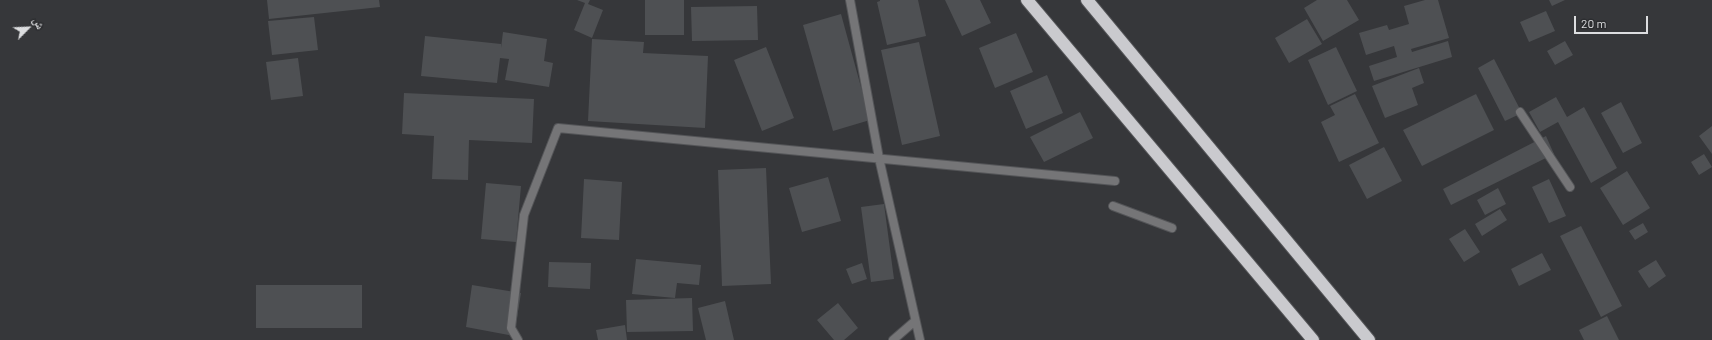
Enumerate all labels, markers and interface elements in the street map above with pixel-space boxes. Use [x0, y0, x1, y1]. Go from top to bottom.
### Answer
north arrow [8, 8, 48, 48]
scale bar [1576, 8, 1650, 34]
text: ش [31, 15, 48, 31]
text: 20 m [1581, 16, 1607, 30]

